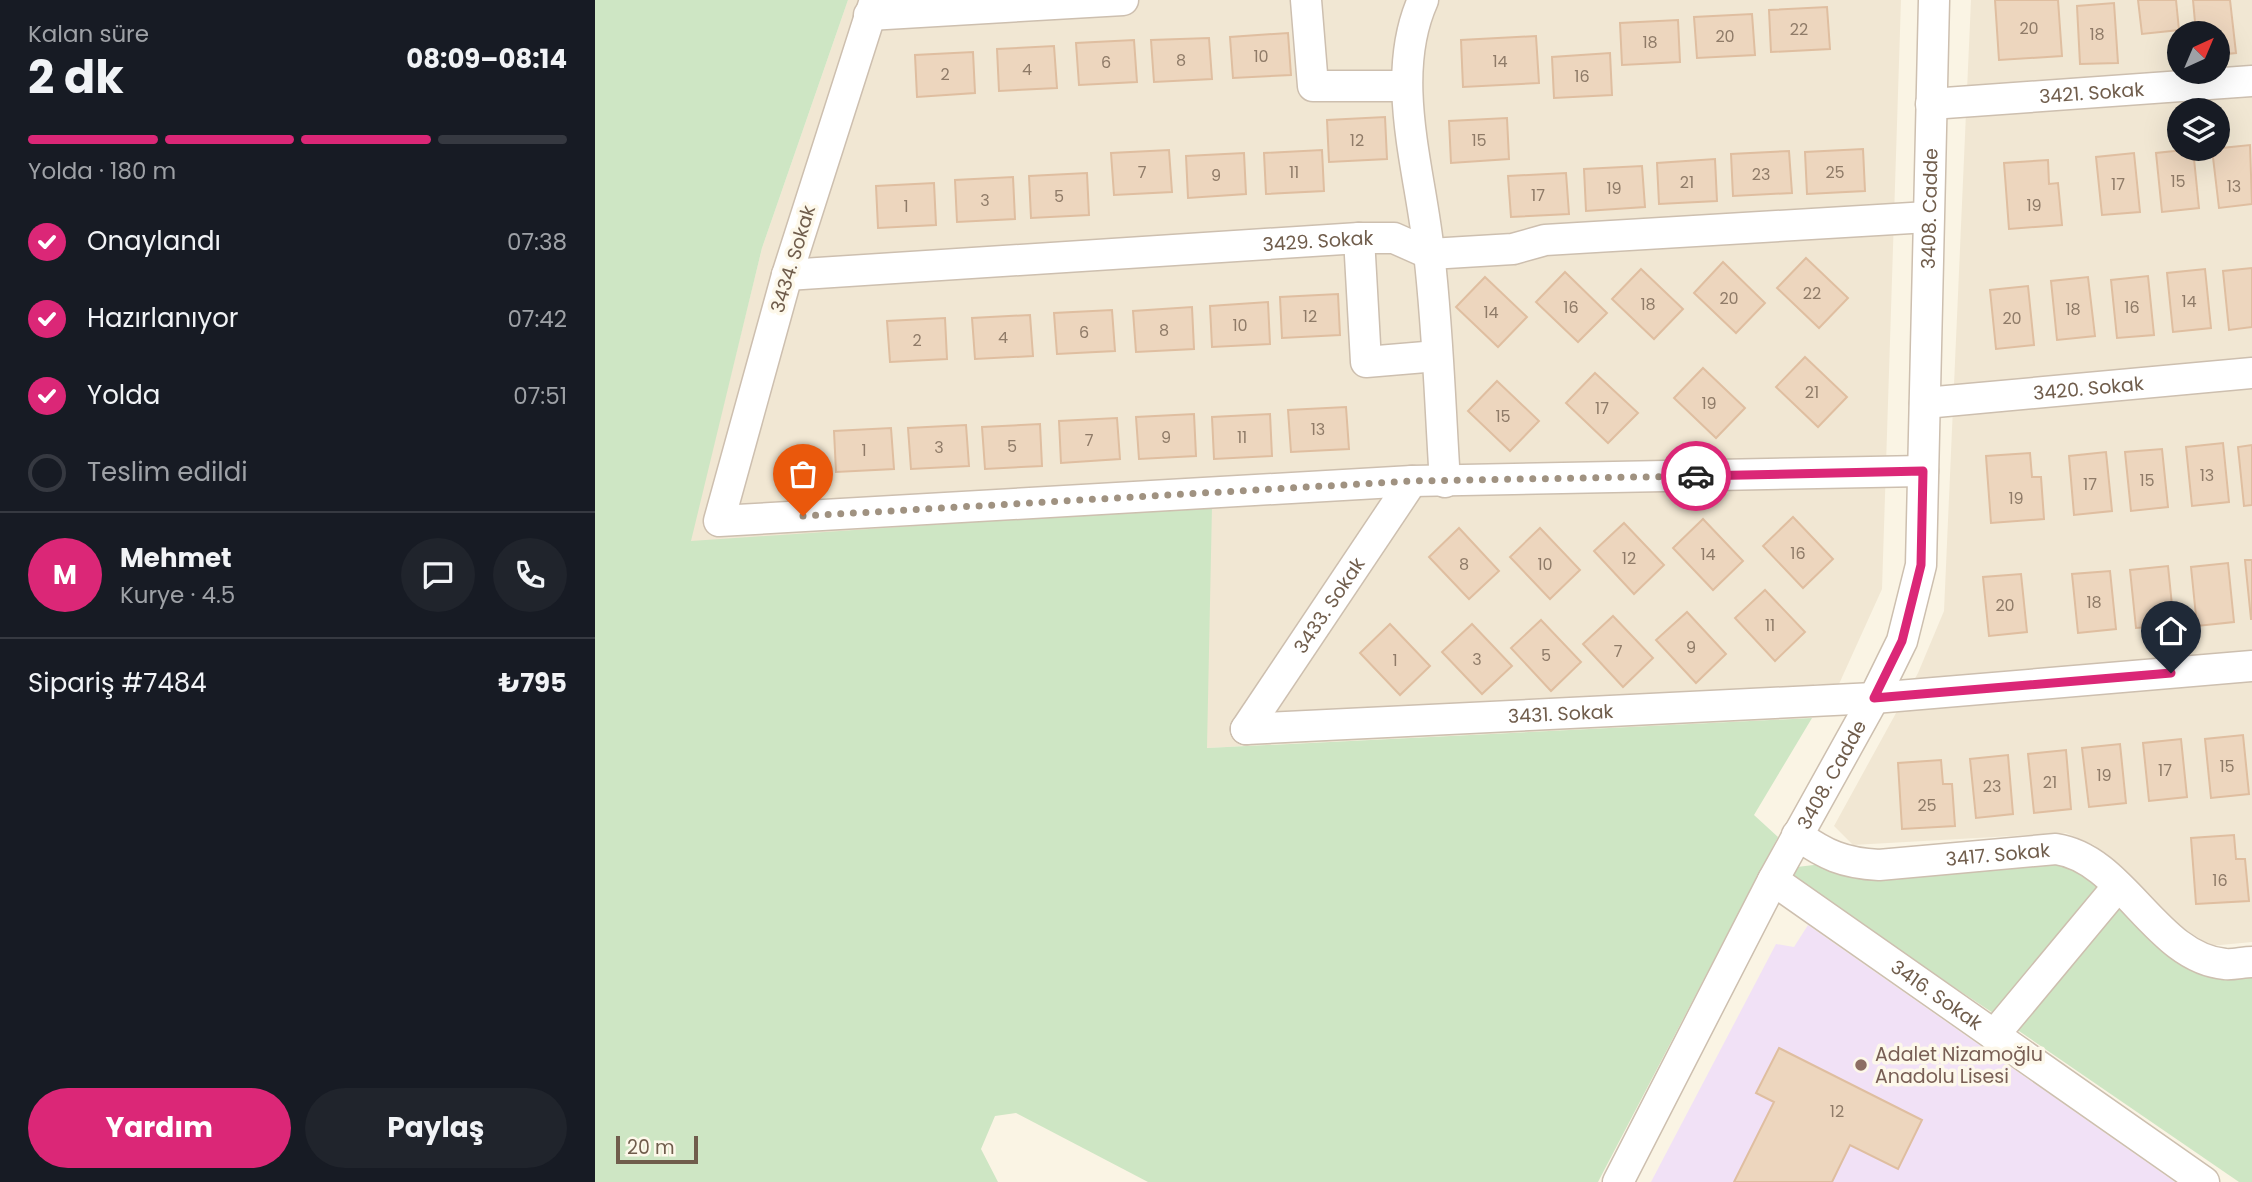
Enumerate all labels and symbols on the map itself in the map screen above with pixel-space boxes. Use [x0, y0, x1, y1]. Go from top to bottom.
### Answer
house number: 20 [2019, 17, 2039, 40]
house number: 22 [1790, 18, 1808, 41]
north arrow [2167, 21, 2229, 84]
house number: 18 [2089, 23, 2105, 46]
house number: 20 [1715, 25, 1735, 48]
house number: 18 [1642, 31, 1658, 54]
house number: 10 [1253, 45, 1269, 68]
house number: 8 [1176, 49, 1186, 72]
house number: 14 [1492, 50, 1508, 73]
house number: 6 [1101, 51, 1111, 74]
house number: 4 [1022, 58, 1032, 81]
house number: 2 [940, 63, 950, 86]
house number: 16 [1574, 65, 1590, 88]
street label: 3421. Sokak [2038, 75, 2145, 110]
house number: 12 [1350, 129, 1364, 152]
house number: 15 [1471, 129, 1487, 152]
street label: 3408. Cadde [1914, 148, 1944, 269]
house number: 7 [1138, 161, 1147, 184]
house number: 11 [1289, 161, 1299, 184]
house number: 25 [1825, 161, 1845, 184]
house number: 23 [1752, 163, 1770, 186]
house number: 9 [1211, 164, 1221, 187]
house number: 15 [2170, 170, 2186, 193]
house number: 21 [1680, 171, 1694, 194]
house number: 17 [2111, 173, 2125, 196]
house number: 13 [2227, 175, 2241, 198]
house number: 19 [1606, 177, 1622, 200]
house number: 17 [1531, 184, 1545, 207]
house number: 5 [1054, 185, 1064, 208]
house number: 3 [980, 189, 990, 212]
house number: 19 [2026, 194, 2042, 217]
house number: 1 [903, 195, 909, 218]
street label: 3434. Sokak [764, 202, 822, 316]
street label: 3429. Sokak [1262, 224, 1373, 258]
house number: 22 [1803, 282, 1821, 305]
house number: 20 [1719, 287, 1739, 310]
house number: 14 [2181, 290, 2197, 313]
house number: 18 [1640, 293, 1656, 316]
house number: 16 [1563, 296, 1579, 319]
house number: 16 [2124, 296, 2140, 319]
house number: 18 [2065, 298, 2081, 321]
house number: 14 [1483, 301, 1499, 324]
house number: 12 [1303, 305, 1317, 328]
house number: 20 [2002, 307, 2022, 330]
house number: 10 [1232, 314, 1248, 337]
house number: 8 [1159, 319, 1169, 342]
house number: 6 [1079, 321, 1089, 344]
house number: 4 [998, 326, 1008, 349]
house number: 2 [912, 329, 922, 352]
street label: 3420. Sokak [2032, 369, 2145, 407]
house number: 21 [1805, 381, 1819, 404]
house number: 19 [1701, 392, 1717, 415]
house number: 17 [1595, 397, 1609, 420]
house number: 15 [1495, 405, 1511, 428]
house number: 13 [1311, 418, 1325, 441]
house number: 9 [1161, 426, 1171, 449]
house number: 11 [1237, 426, 1247, 449]
house number: 7 [1085, 429, 1094, 452]
house number: 5 [1007, 435, 1017, 458]
house number: 3 [934, 436, 944, 459]
house number: 1 [861, 439, 867, 462]
courier [1661, 441, 1731, 511]
pin [773, 444, 833, 516]
house number: 13 [2200, 464, 2214, 487]
house number: 15 [2139, 469, 2155, 492]
house number: 17 [2083, 473, 2097, 496]
house number: 19 [2008, 487, 2024, 510]
house number: 16 [1790, 542, 1806, 565]
house number: 14 [1700, 543, 1716, 566]
house number: 12 [1622, 547, 1636, 570]
street label: 3433. Sokak [1287, 552, 1371, 659]
house number: 8 [1459, 553, 1469, 576]
house number: 10 [1537, 553, 1553, 576]
house number: 18 [2086, 591, 2102, 614]
house number: 20 [1995, 594, 2015, 617]
pin [2141, 601, 2201, 673]
house number: 11 [1765, 614, 1775, 637]
house number: 9 [1686, 636, 1696, 659]
house number: 7 [1614, 640, 1623, 663]
house number: 5 [1541, 644, 1551, 667]
house number: 3 [1472, 648, 1482, 671]
house number: 1 [1392, 649, 1398, 672]
street label: 3431. Sokak [1507, 697, 1614, 730]
street label: 3408. Cadde [1790, 715, 1873, 834]
house number: 15 [2219, 755, 2235, 778]
house number: 17 [2158, 759, 2172, 782]
house number: 19 [2096, 764, 2112, 787]
house number: 21 [2043, 771, 2057, 794]
house number: 23 [1983, 775, 2001, 798]
house number: 25 [1917, 794, 1937, 817]
street label: 3417. Sokak [1944, 836, 2051, 872]
house number: 16 [2212, 869, 2228, 892]
street label: 3416. Sokak [1886, 953, 1988, 1036]
place label: Adalet Nizamoğlu Anadolu Lisesi [1875, 1041, 2043, 1090]
marker: Adalet Nizamoğlu Anadolu Lisesi [1853, 1057, 1869, 1073]
house number: 12 [1830, 1100, 1844, 1123]
scale bar [616, 1133, 698, 1165]

